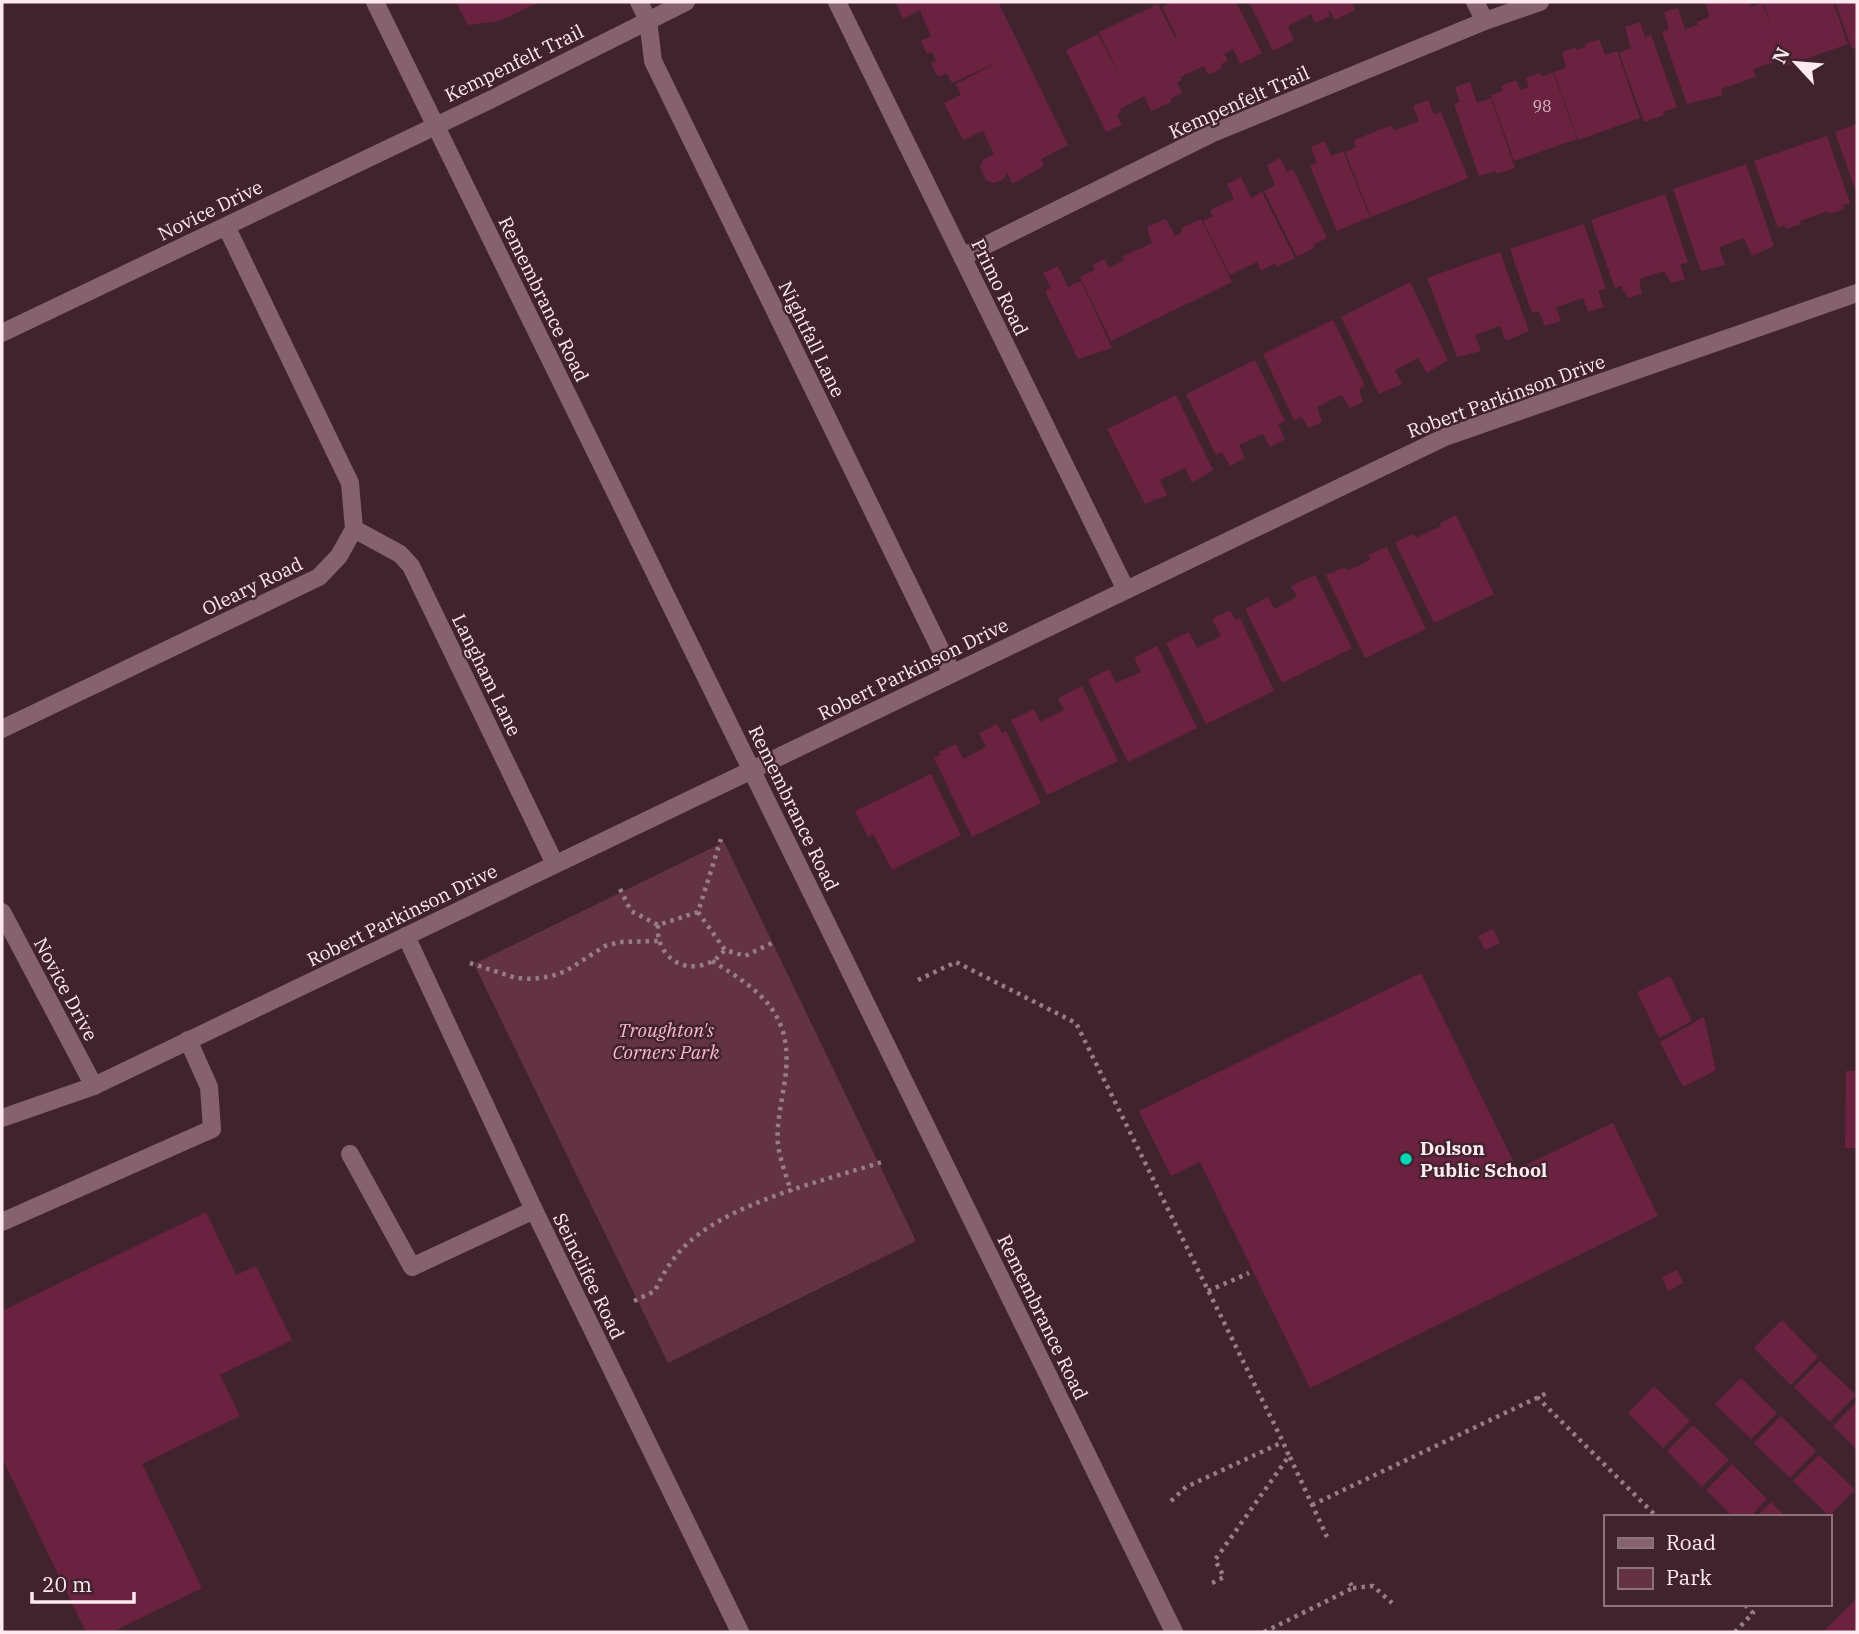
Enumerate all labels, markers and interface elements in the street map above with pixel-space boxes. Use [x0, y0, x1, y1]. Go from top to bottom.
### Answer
street label: Kempenfelt Trail [441, 19, 588, 107]
north arrow [1761, 28, 1831, 98]
text: N [1767, 44, 1795, 68]
street label: Kempenfelt Trail [1165, 60, 1313, 144]
house number: 98 [1532, 96, 1552, 116]
street label: Novice Drive [154, 174, 266, 246]
street label: Remembrance Road [494, 212, 594, 386]
street label: Primo Road [966, 235, 1034, 339]
street label: Nightfall Lane [774, 277, 850, 401]
street label: Robert Parkinson Drive [1404, 349, 1608, 443]
street label: Oleary Road [198, 551, 306, 621]
street label: Langham Lane [447, 610, 527, 740]
street label: Robert Parkinson Drive [814, 612, 1012, 726]
street label: Remembrance Road [744, 721, 844, 895]
street label: Robert Parkinson Drive [303, 858, 501, 972]
street label: Novice Drive [29, 933, 103, 1045]
park label: Troughton's Corners Park [613, 1018, 720, 1064]
place label: Dolson Public School [1420, 1136, 1547, 1182]
marker: Dolson Public School [1398, 1151, 1414, 1167]
street label: Seinclifee Road [548, 1209, 630, 1343]
street label: Remembrance Road [993, 1230, 1093, 1404]
legend [1604, 1515, 1831, 1606]
text: Road [1666, 1528, 1716, 1556]
scale bar [32, 1560, 133, 1604]
text: Park [1666, 1563, 1713, 1591]
text: 20 m [42, 1570, 92, 1598]

